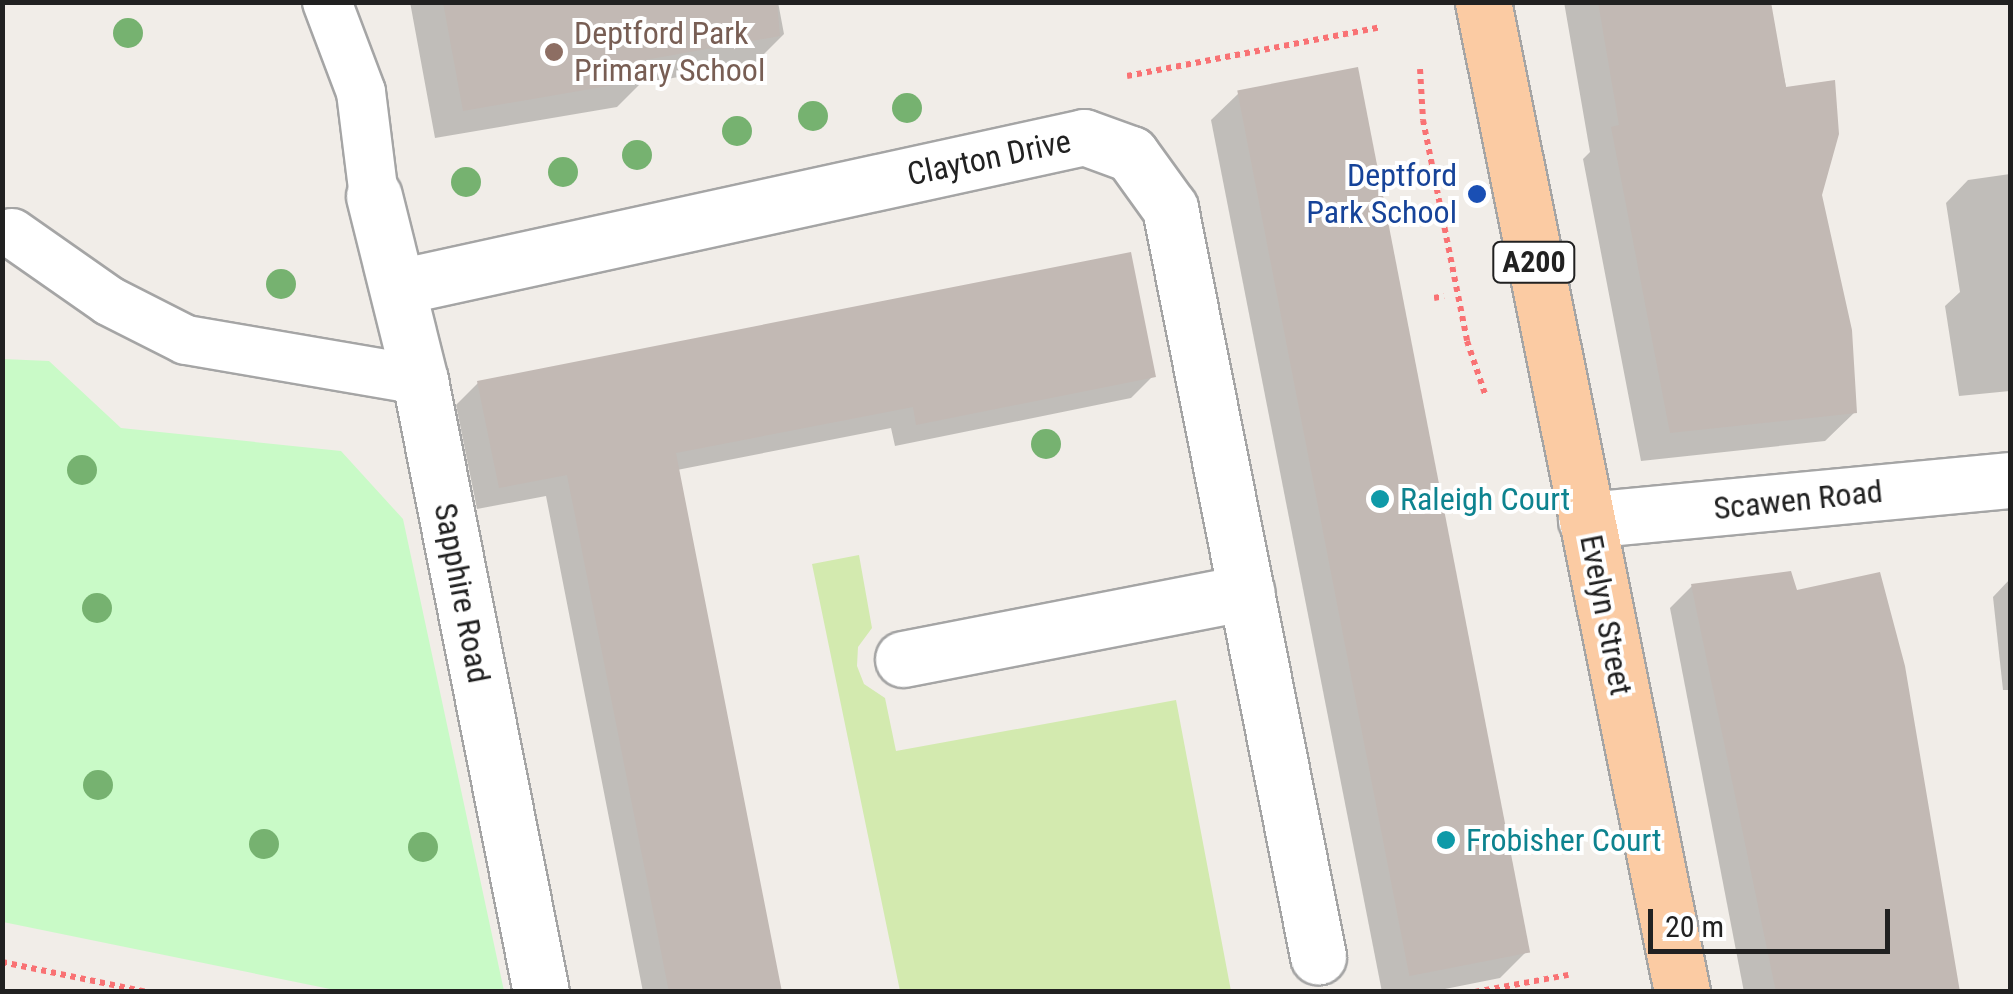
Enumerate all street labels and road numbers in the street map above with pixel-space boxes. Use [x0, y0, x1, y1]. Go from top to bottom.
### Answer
street label: Clayton Drive [904, 122, 1074, 194]
road number: A200 [1492, 237, 1576, 287]
street label: Scawen Road [1712, 472, 1884, 528]
street label: Sapphire Road [426, 500, 498, 686]
street label: Evelyn Street [1572, 532, 1640, 698]

